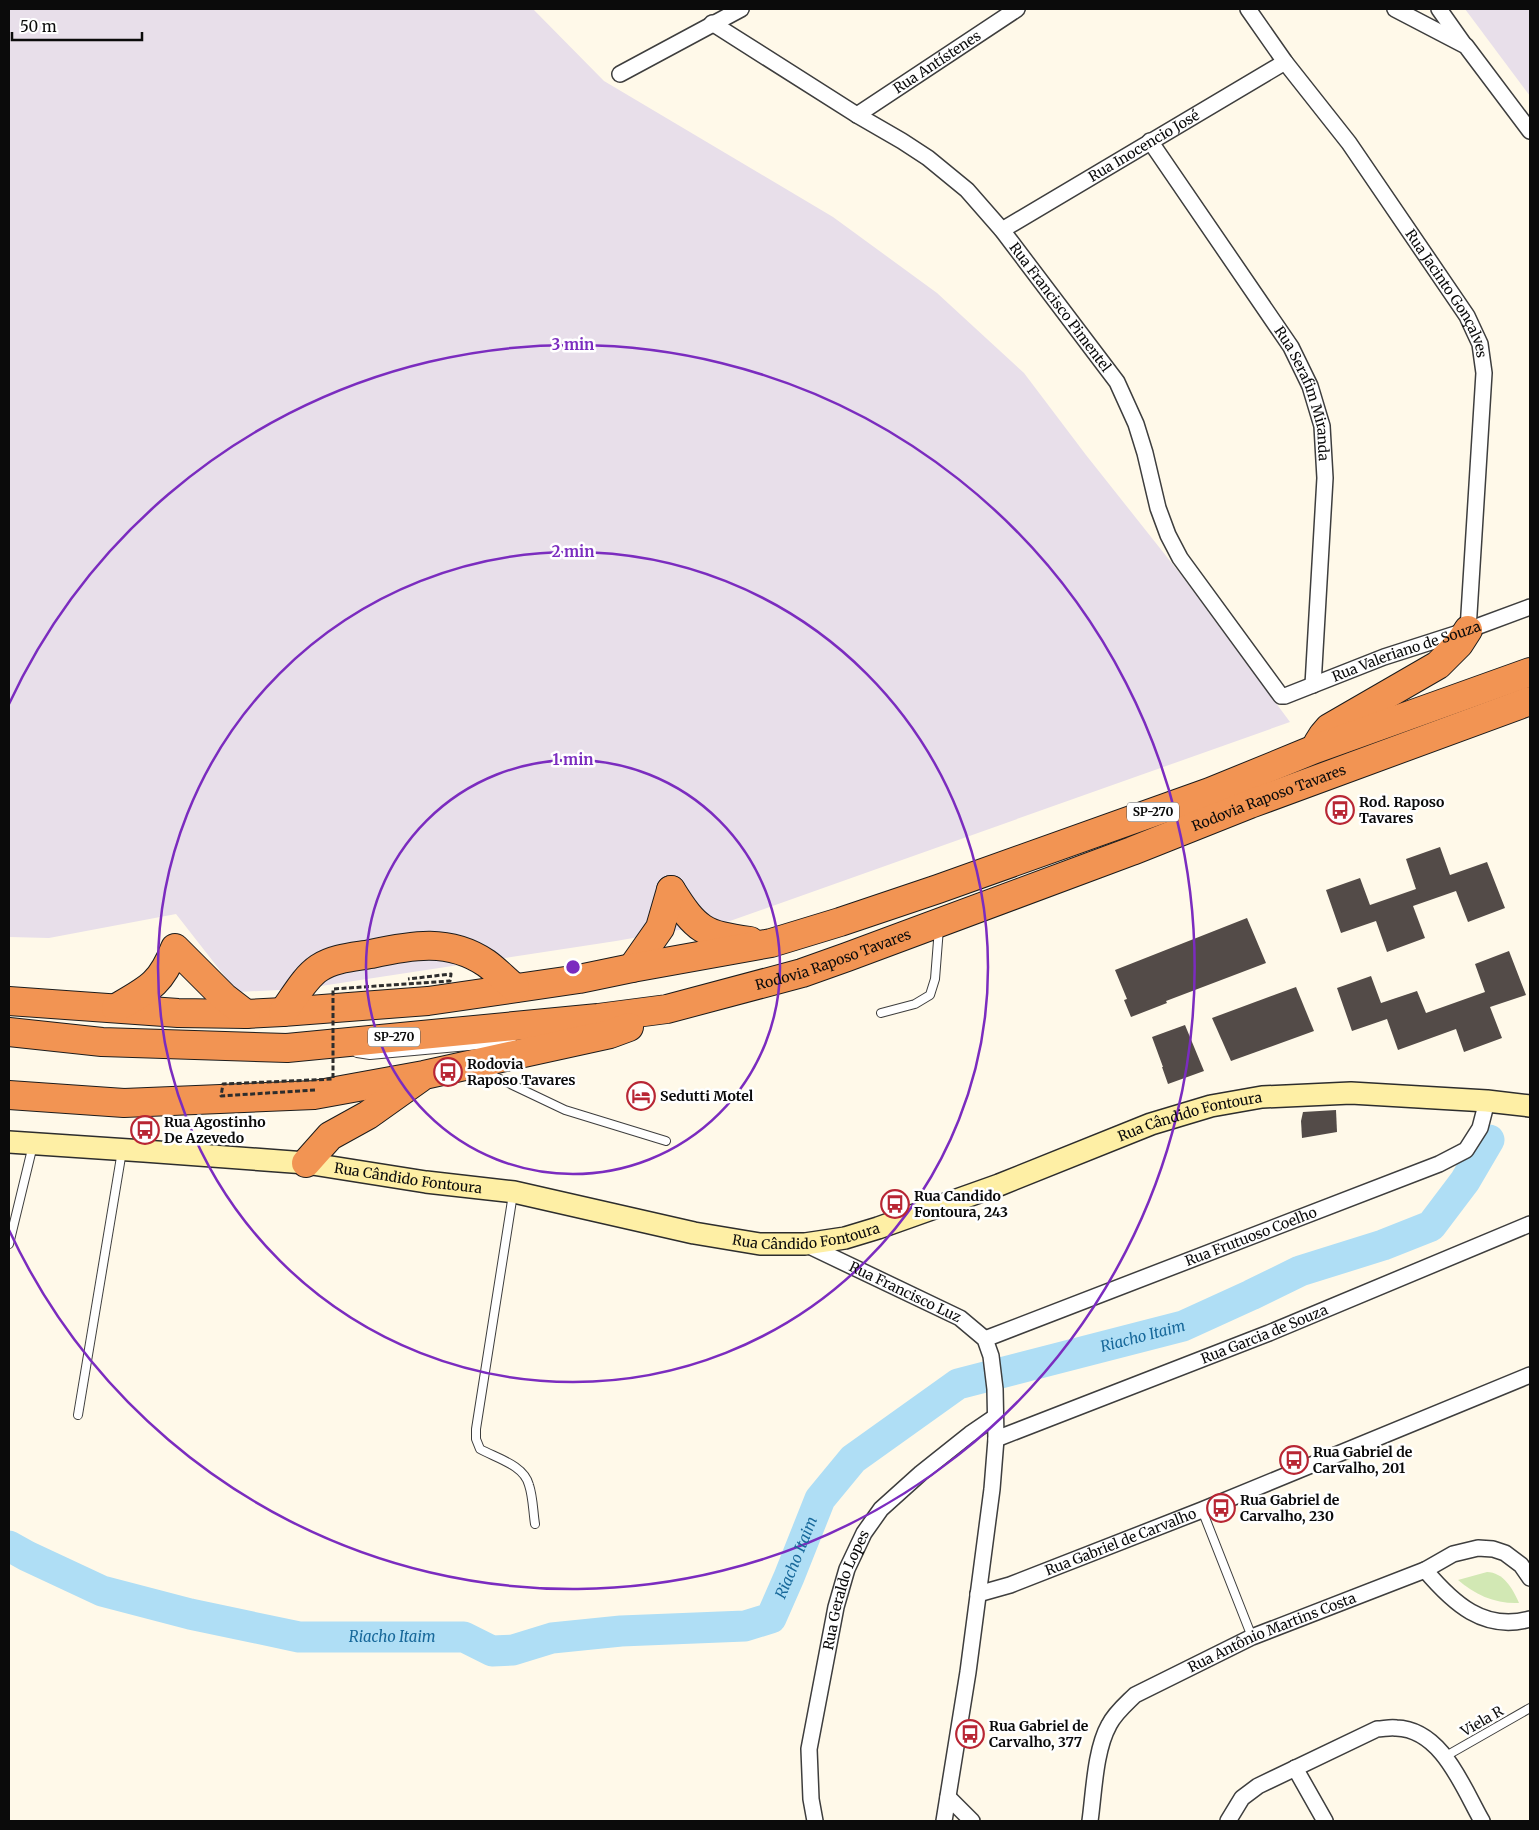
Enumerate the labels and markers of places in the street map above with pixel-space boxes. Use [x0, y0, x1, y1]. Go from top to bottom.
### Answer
place label: Rod. Raposo Tavares [1359, 793, 1444, 827]
bus stop icon: Rod. Raposo Tavares [1325, 795, 1355, 825]
centre of rings [564, 958, 582, 976]
place label: Rodovia Raposo Tavares [467, 1055, 576, 1089]
bus stop icon: Rodovia Raposo Tavares [433, 1057, 463, 1087]
hotel icon: Sedutti Motel [626, 1081, 656, 1111]
place label: Sedutti Motel [660, 1087, 754, 1105]
place label: Rua Agostinho De Azevedo [164, 1113, 266, 1147]
bus stop icon: Rua Agostinho De Azevedo [130, 1115, 160, 1145]
place label: Rua Candido Fontoura, 243 [914, 1187, 1008, 1221]
bus stop icon: Rua Candido Fontoura, 243 [880, 1189, 910, 1219]
place label: Rua Gabriel de Carvalho, 201 [1313, 1443, 1413, 1477]
bus stop icon: Rua Gabriel de Carvalho, 201 [1279, 1445, 1309, 1475]
place label: Rua Gabriel de Carvalho, 230 [1240, 1491, 1340, 1525]
bus stop icon: Rua Gabriel de Carvalho, 230 [1206, 1493, 1236, 1523]
place label: Rua Gabriel de Carvalho, 377 [989, 1717, 1089, 1751]
bus stop icon: Rua Gabriel de Carvalho, 377 [955, 1719, 985, 1749]

